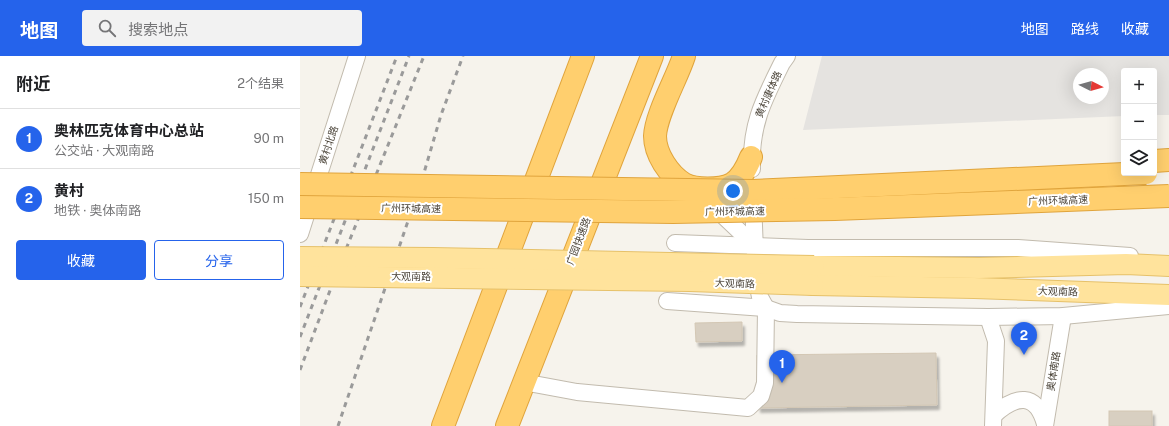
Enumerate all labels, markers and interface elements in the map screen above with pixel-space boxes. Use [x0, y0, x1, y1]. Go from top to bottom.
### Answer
search box [82, 10, 362, 46]
icon: search [96, 17, 118, 39]
text: 地图 [20, 19, 58, 41]
text: 搜索地点 [128, 21, 188, 38]
text: 地图 [1021, 21, 1049, 37]
text: 路线 [1071, 21, 1099, 37]
text: 收藏 [1121, 21, 1149, 37]
north arrow [1073, 68, 1109, 104]
map controls [1121, 68, 1157, 176]
button: + [1121, 68, 1157, 104]
street label: 黄村康体路 [752, 69, 784, 119]
text: 附近 [16, 74, 50, 94]
text: 2个结果 [237, 76, 284, 91]
button: − [1121, 104, 1157, 140]
text: 奥林匹克体育中心总站 [54, 122, 204, 139]
street label: 黄村北路 [316, 124, 340, 166]
text: 1 [26, 131, 32, 146]
text: 90 m [254, 131, 284, 146]
button: layers [1121, 140, 1157, 176]
text: 公交站 · 大观南路 [54, 143, 154, 158]
your location [723, 181, 743, 201]
text: 黄村 [54, 182, 84, 199]
text: 2 [25, 191, 33, 206]
text: 150 m [248, 191, 284, 206]
street label: 广州环城高速 [1028, 193, 1088, 207]
street label: 广州环城高速 [381, 201, 441, 215]
text: 地铁 · 奥体南路 [54, 203, 141, 218]
street label: 广州环城高速 [705, 204, 765, 218]
street label: 广园快速路 [563, 216, 593, 266]
button: 收藏 [16, 240, 146, 280]
button: 分享 [154, 240, 284, 280]
street label: 大观南路 [391, 270, 431, 282]
street label: 大观南路 [715, 276, 755, 290]
street label: 大观南路 [1038, 284, 1078, 298]
pin: 2 [1011, 322, 1037, 355]
pin: 1 [769, 350, 795, 383]
street label: 奥体南路 [1044, 350, 1062, 392]

